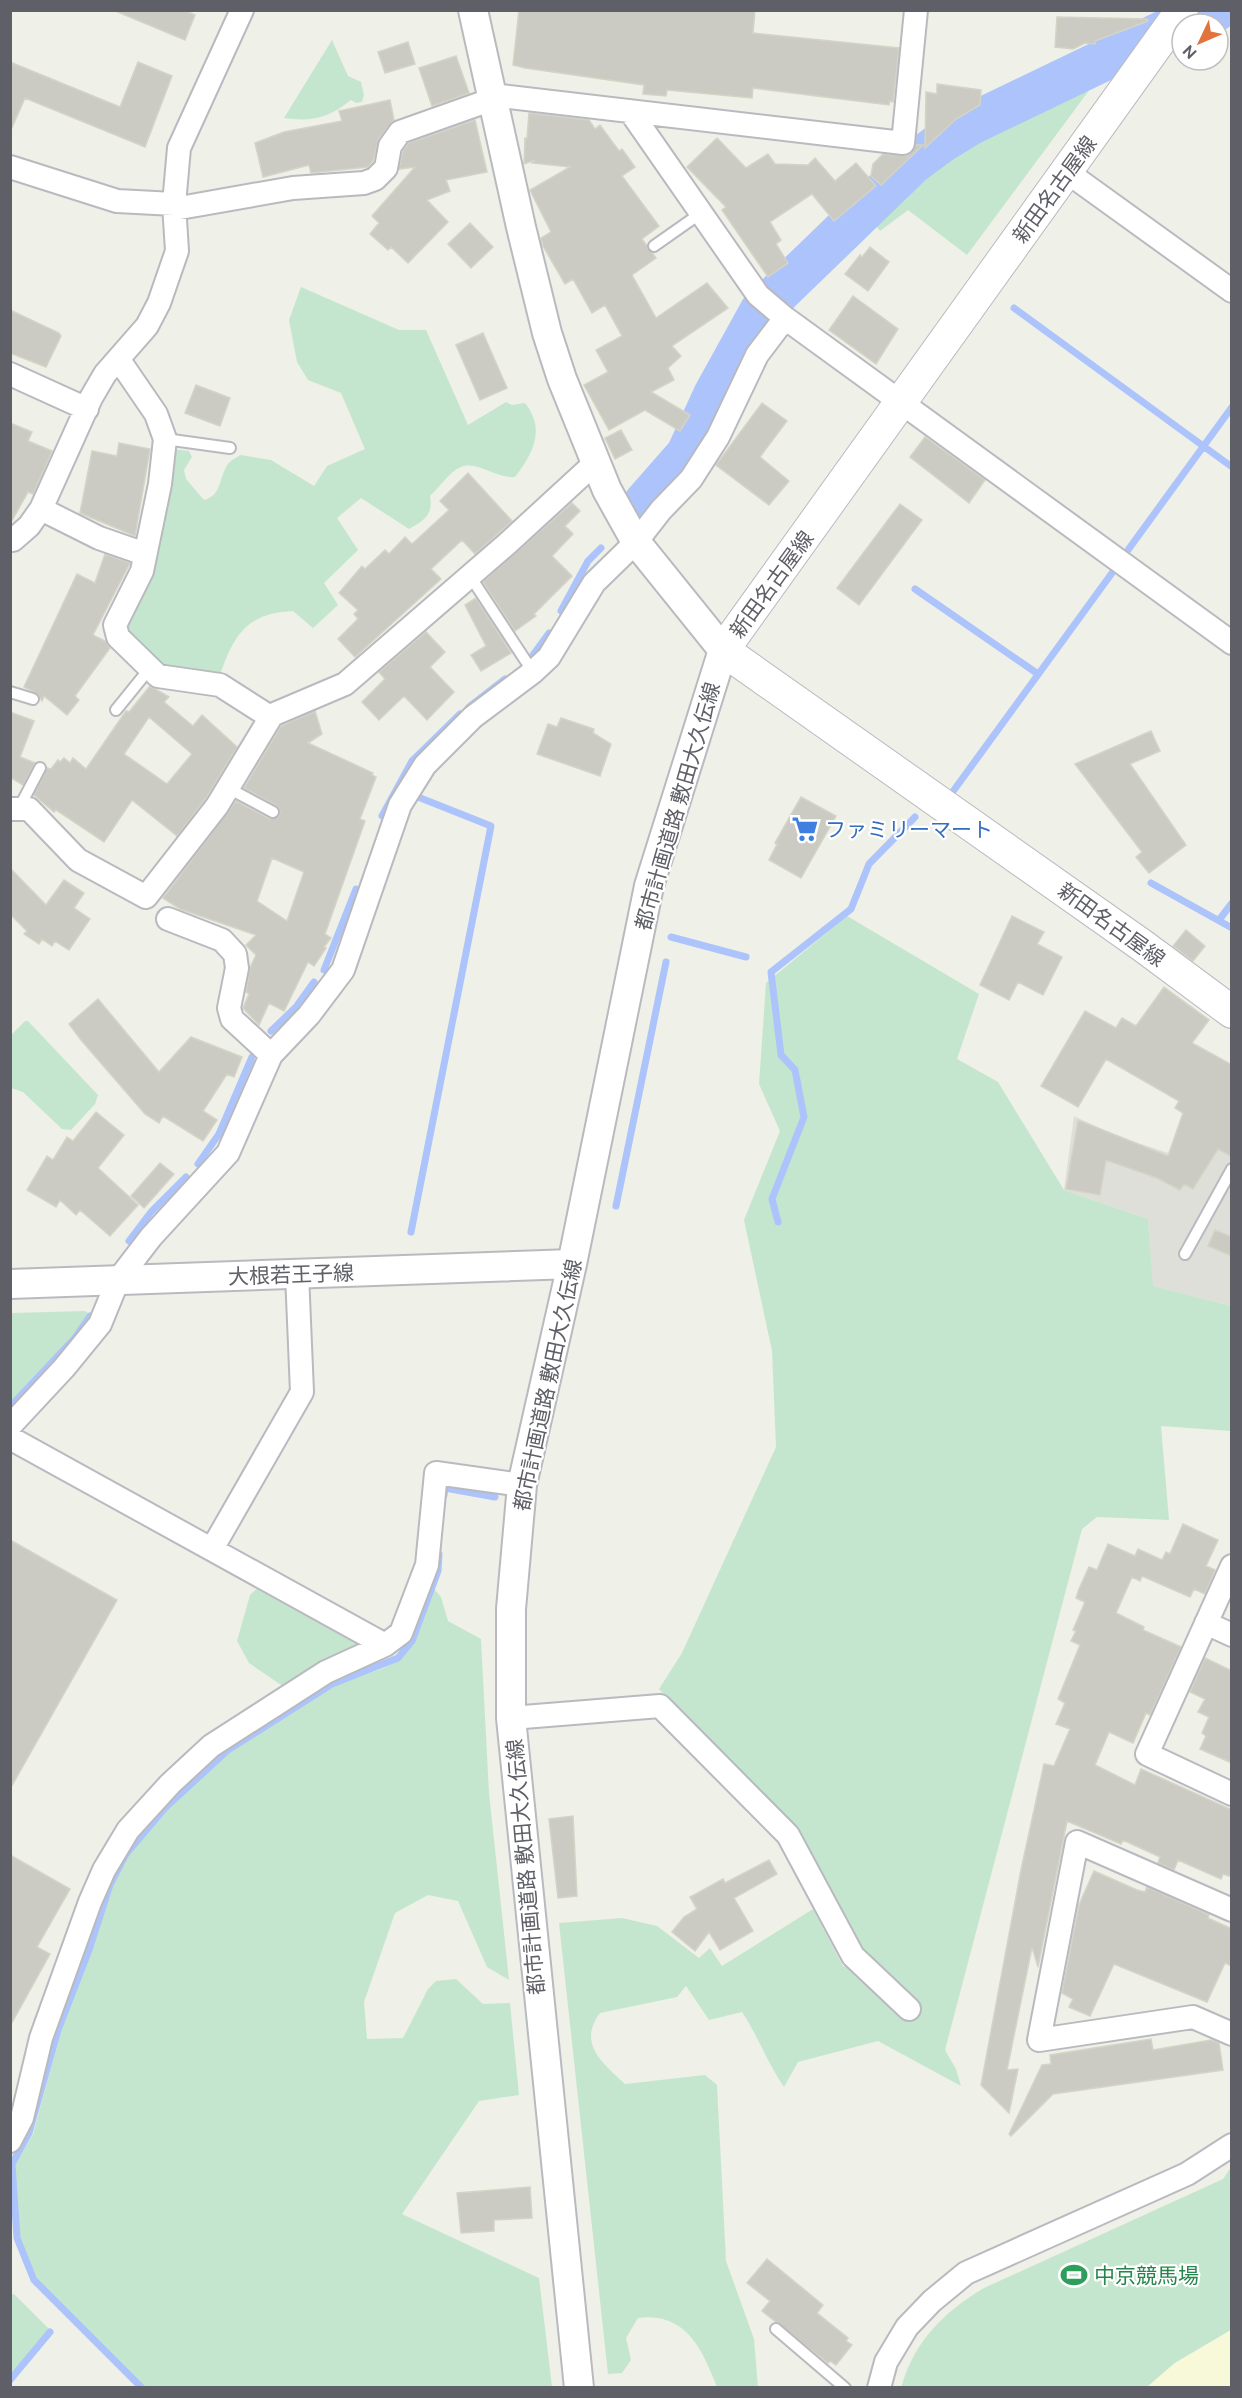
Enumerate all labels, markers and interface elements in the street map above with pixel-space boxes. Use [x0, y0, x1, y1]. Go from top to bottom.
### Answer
north arrow [1170, 12, 1230, 72]
text: N [1179, 42, 1200, 63]
street label: 新田名古屋線 [1007, 131, 1101, 247]
street label: 新田名古屋線 [724, 526, 818, 642]
street label: 都市計画道路 敷田大久伝線 [630, 679, 724, 933]
supermarket icon: ファミリーマート [790, 814, 820, 844]
place label: ファミリーマート [825, 817, 993, 841]
street label: 新田名古屋線 [1054, 877, 1170, 971]
street label: 都市計画道路 敷田大久伝線 [509, 1257, 585, 1513]
street label: 大根若王子線 [228, 1260, 354, 1288]
street label: 都市計画道路 敷田大久伝線 [502, 1738, 548, 1996]
sports icon: 中京競馬場 [1059, 2260, 1089, 2290]
place label: 中京競馬場 [1094, 2263, 1199, 2287]

